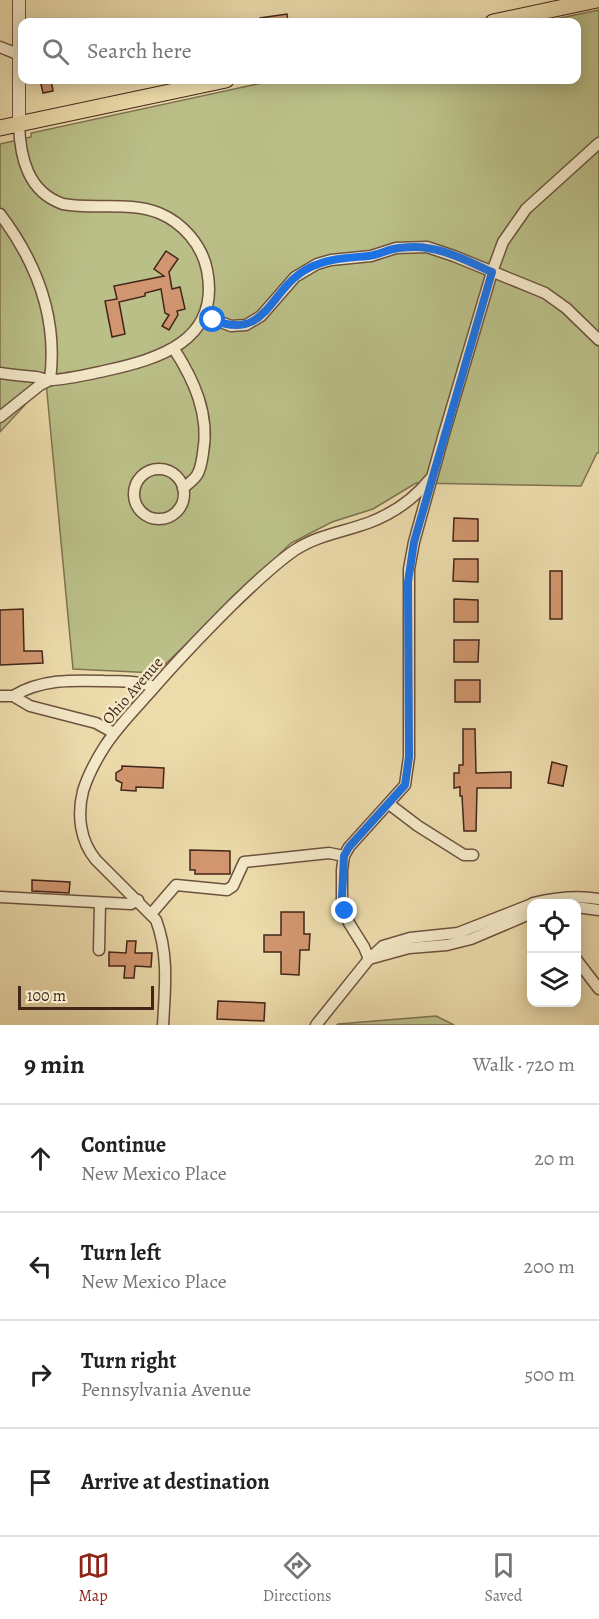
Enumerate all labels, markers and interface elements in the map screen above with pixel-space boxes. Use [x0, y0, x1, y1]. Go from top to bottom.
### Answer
search box [18, 18, 581, 84]
icon: search [39, 35, 72, 68]
text: Search here [87, 36, 192, 66]
route start [199, 306, 225, 332]
street label: Ohio Avenue [97, 652, 168, 729]
route end [331, 897, 357, 923]
map controls [527, 899, 581, 1007]
button: locate [527, 899, 581, 953]
button: layers [527, 953, 581, 1007]
scale bar [18, 983, 154, 1010]
text: 100 m [27, 985, 66, 1007]
text: 9 min [24, 1047, 85, 1082]
text: Walk · 720 m [473, 1051, 575, 1078]
text: Continue [81, 1130, 166, 1160]
icon: ahead [24, 1142, 57, 1175]
text: 20 m [534, 1145, 575, 1172]
text: New Mexico Place [81, 1160, 227, 1187]
text: Turn left [81, 1238, 161, 1268]
icon: left [24, 1250, 57, 1283]
text: 200 m [524, 1253, 575, 1280]
text: New Mexico Place [81, 1268, 227, 1295]
text: Turn right [81, 1346, 177, 1376]
icon: right [24, 1358, 57, 1391]
text: 500 m [524, 1361, 575, 1388]
text: Pennsylvania Avenue [81, 1376, 251, 1403]
icon: arrive [24, 1466, 57, 1499]
text: Arrive at destination [81, 1467, 270, 1497]
tab: Map [77, 1549, 110, 1607]
tab: Directions [263, 1549, 331, 1607]
tab: Saved [484, 1549, 522, 1607]

